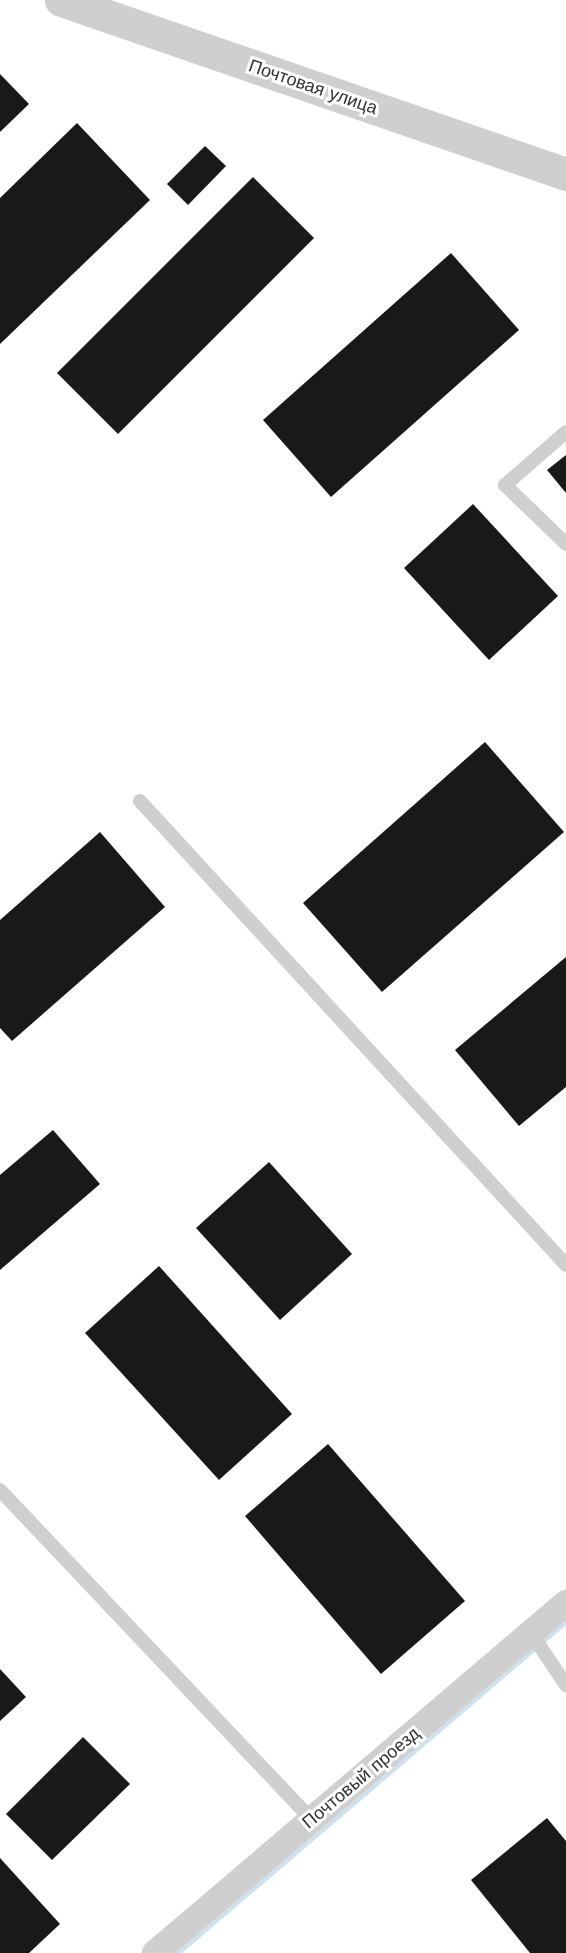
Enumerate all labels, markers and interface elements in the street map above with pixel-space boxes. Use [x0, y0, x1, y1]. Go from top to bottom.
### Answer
street label: Почтовая улица [246, 55, 380, 119]
street label: Почтовый проезд [298, 1723, 424, 1833]

